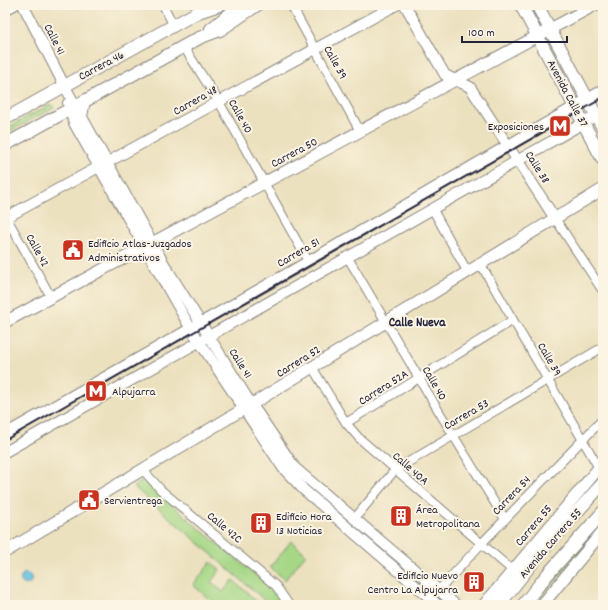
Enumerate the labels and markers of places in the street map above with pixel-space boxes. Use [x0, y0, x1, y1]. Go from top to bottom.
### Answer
metro station icon: Exposiciones [547, 113, 573, 139]
place label: Exposiciones [488, 119, 544, 136]
place label: Edificio Atlas-Juzgados Administrativos [88, 236, 192, 267]
public building icon: Edificio Atlas-Juzgados Administrativos [60, 237, 86, 263]
metro station icon: Alpujarra [83, 378, 109, 404]
place label: Alpujarra [112, 384, 156, 401]
public building icon: Servientrega [76, 487, 102, 513]
place label: Servientrega [104, 493, 162, 510]
place label: Área Metropolitana [416, 502, 480, 533]
building icon: Área Metropolitana [388, 503, 414, 529]
place label: Edificio Hora 13 Noticias [276, 509, 332, 540]
building icon: Edificio Hora 13 Noticias [248, 510, 274, 536]
place label: Edificio Nuevo Centro La Alpujarra [368, 568, 458, 599]
building icon: Edificio Nuevo Centro La Alpujarra [461, 569, 487, 595]

